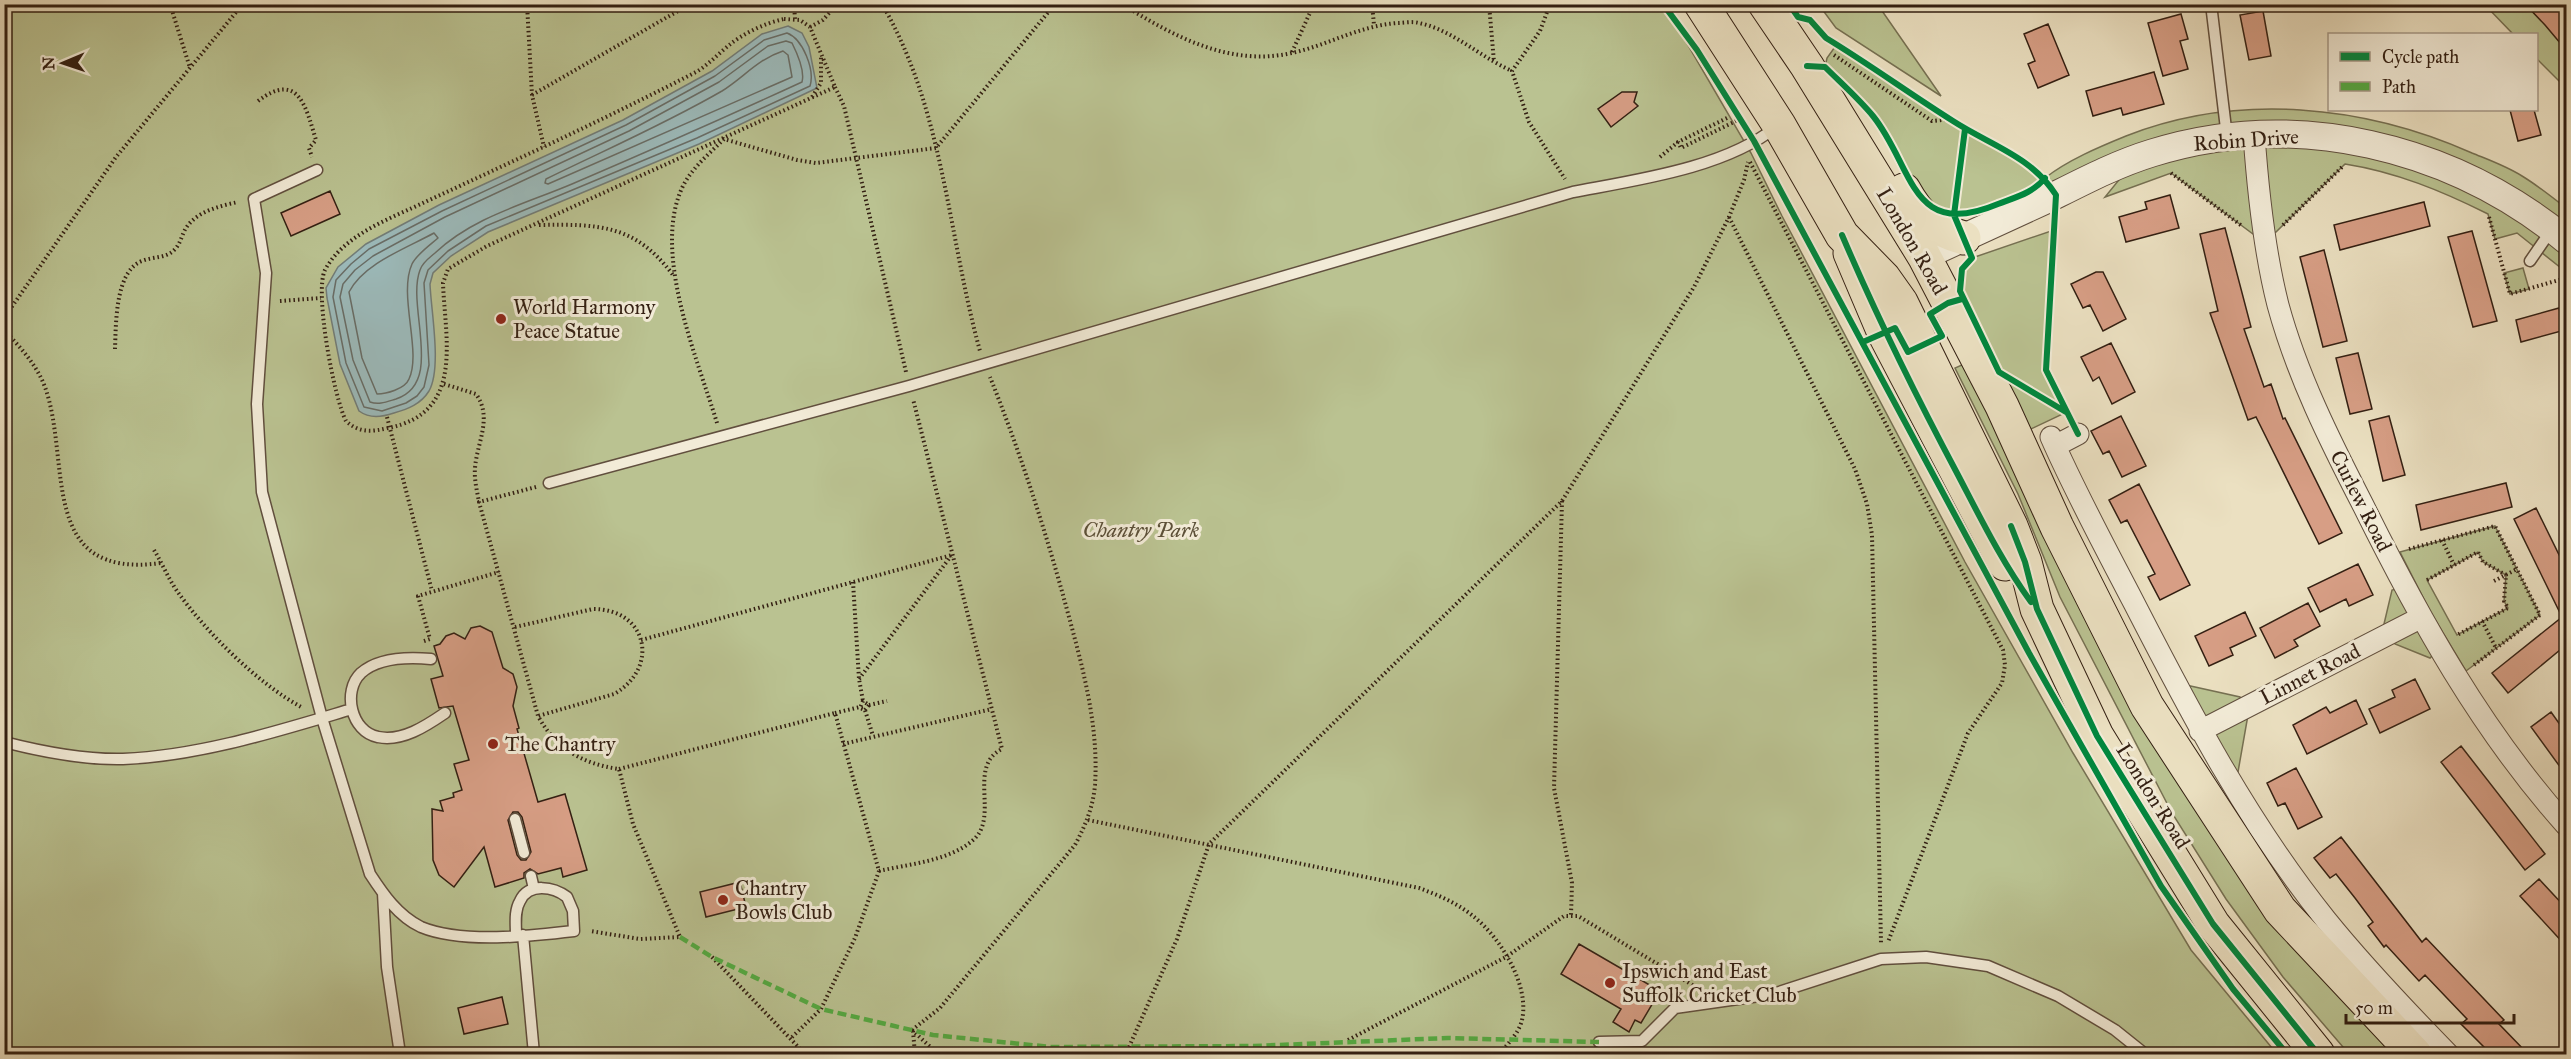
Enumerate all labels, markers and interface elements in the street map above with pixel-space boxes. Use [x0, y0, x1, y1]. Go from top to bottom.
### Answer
north arrow [33, 33, 93, 93]
legend [2328, 33, 2538, 111]
text: Cycle path [2382, 46, 2459, 68]
text: N [39, 56, 58, 71]
text: Path [2382, 76, 2416, 98]
street label: Robin Drive [2192, 123, 2300, 157]
street label: London Road [1871, 183, 1953, 300]
place label: World Harmony Peace Statue [513, 294, 656, 344]
marker: World Harmony Peace Statue [494, 312, 508, 326]
street label: Curlew Road [2324, 446, 2398, 557]
park label: Chantry Park [1083, 517, 1200, 543]
street label: Linnet Road [2255, 637, 2365, 710]
place label: The Chantry [505, 731, 617, 757]
marker: The Chantry [486, 737, 500, 751]
street label: London Road [2110, 738, 2196, 854]
place label: Chantry Bowls Club [735, 875, 832, 925]
marker: Chantry Bowls Club [716, 893, 730, 907]
place label: Ipswich and East Suffolk Cricket Club [1622, 958, 1797, 1008]
marker: Ipswich and East Suffolk Cricket Club [1603, 976, 1617, 990]
scale bar [2346, 987, 2514, 1025]
text: 50 m [2355, 997, 2393, 1019]

